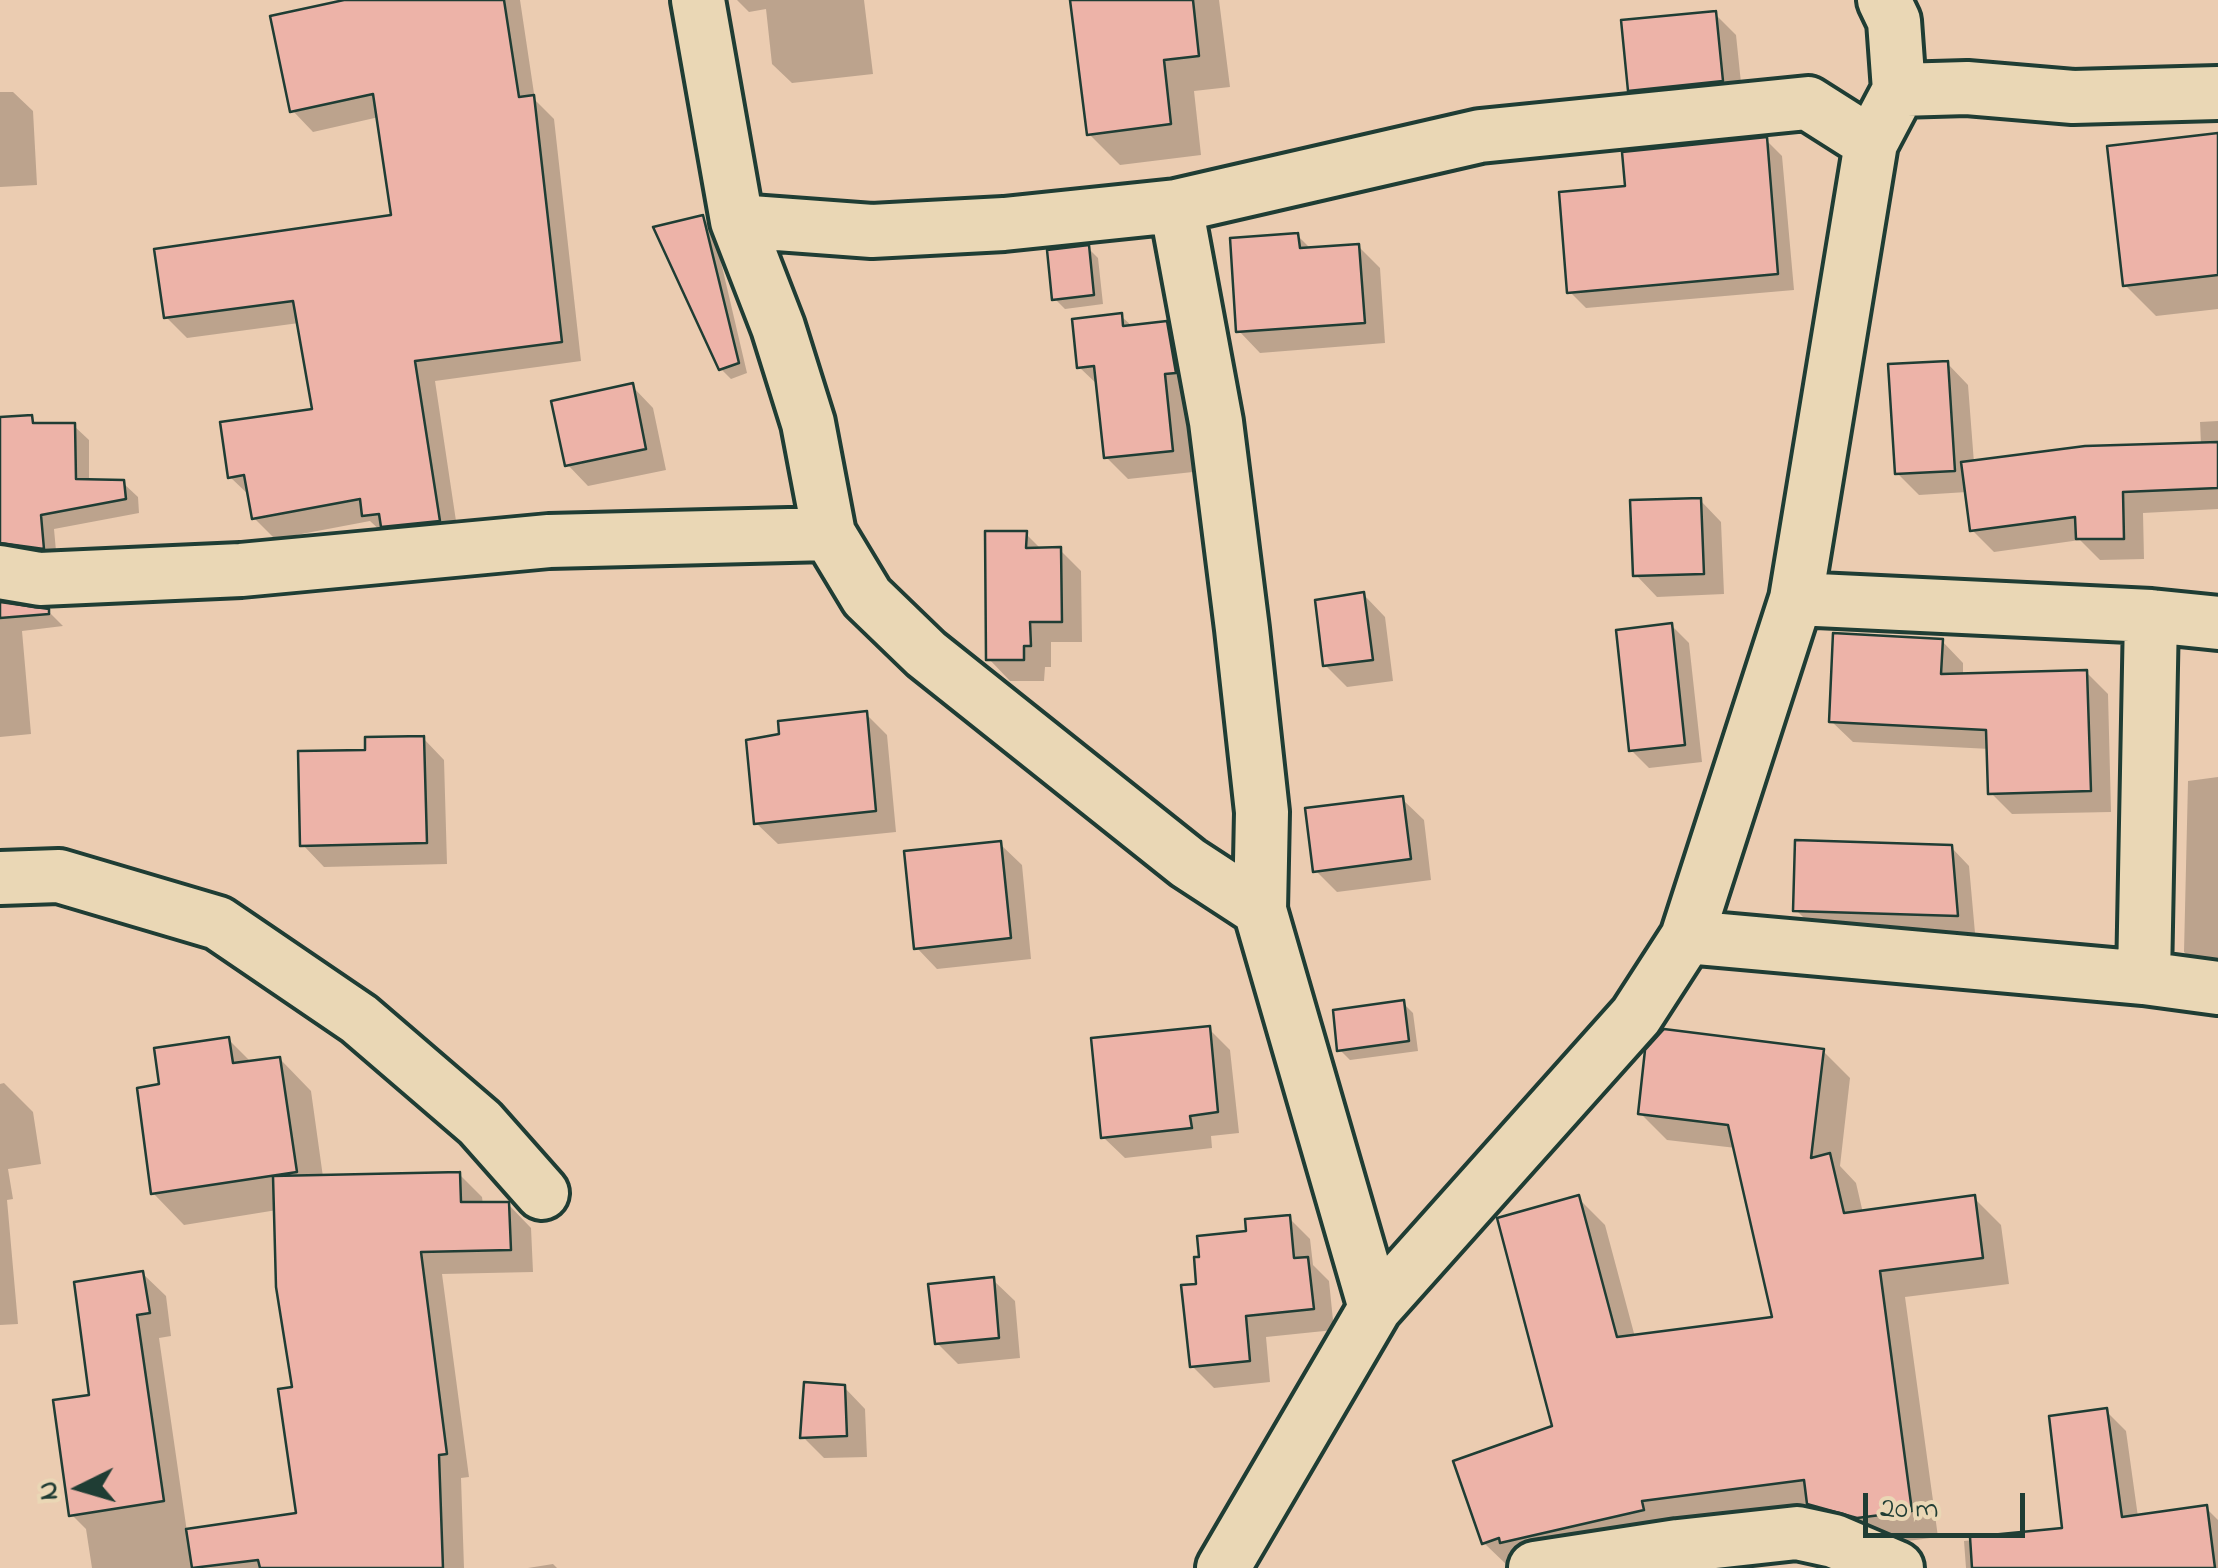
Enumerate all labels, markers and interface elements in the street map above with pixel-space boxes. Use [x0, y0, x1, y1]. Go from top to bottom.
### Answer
north arrow [30, 1438, 130, 1538]
scale bar [1868, 1473, 2030, 1535]
text: N [28, 1479, 71, 1502]
text: 20 m [1880, 1488, 1939, 1532]

